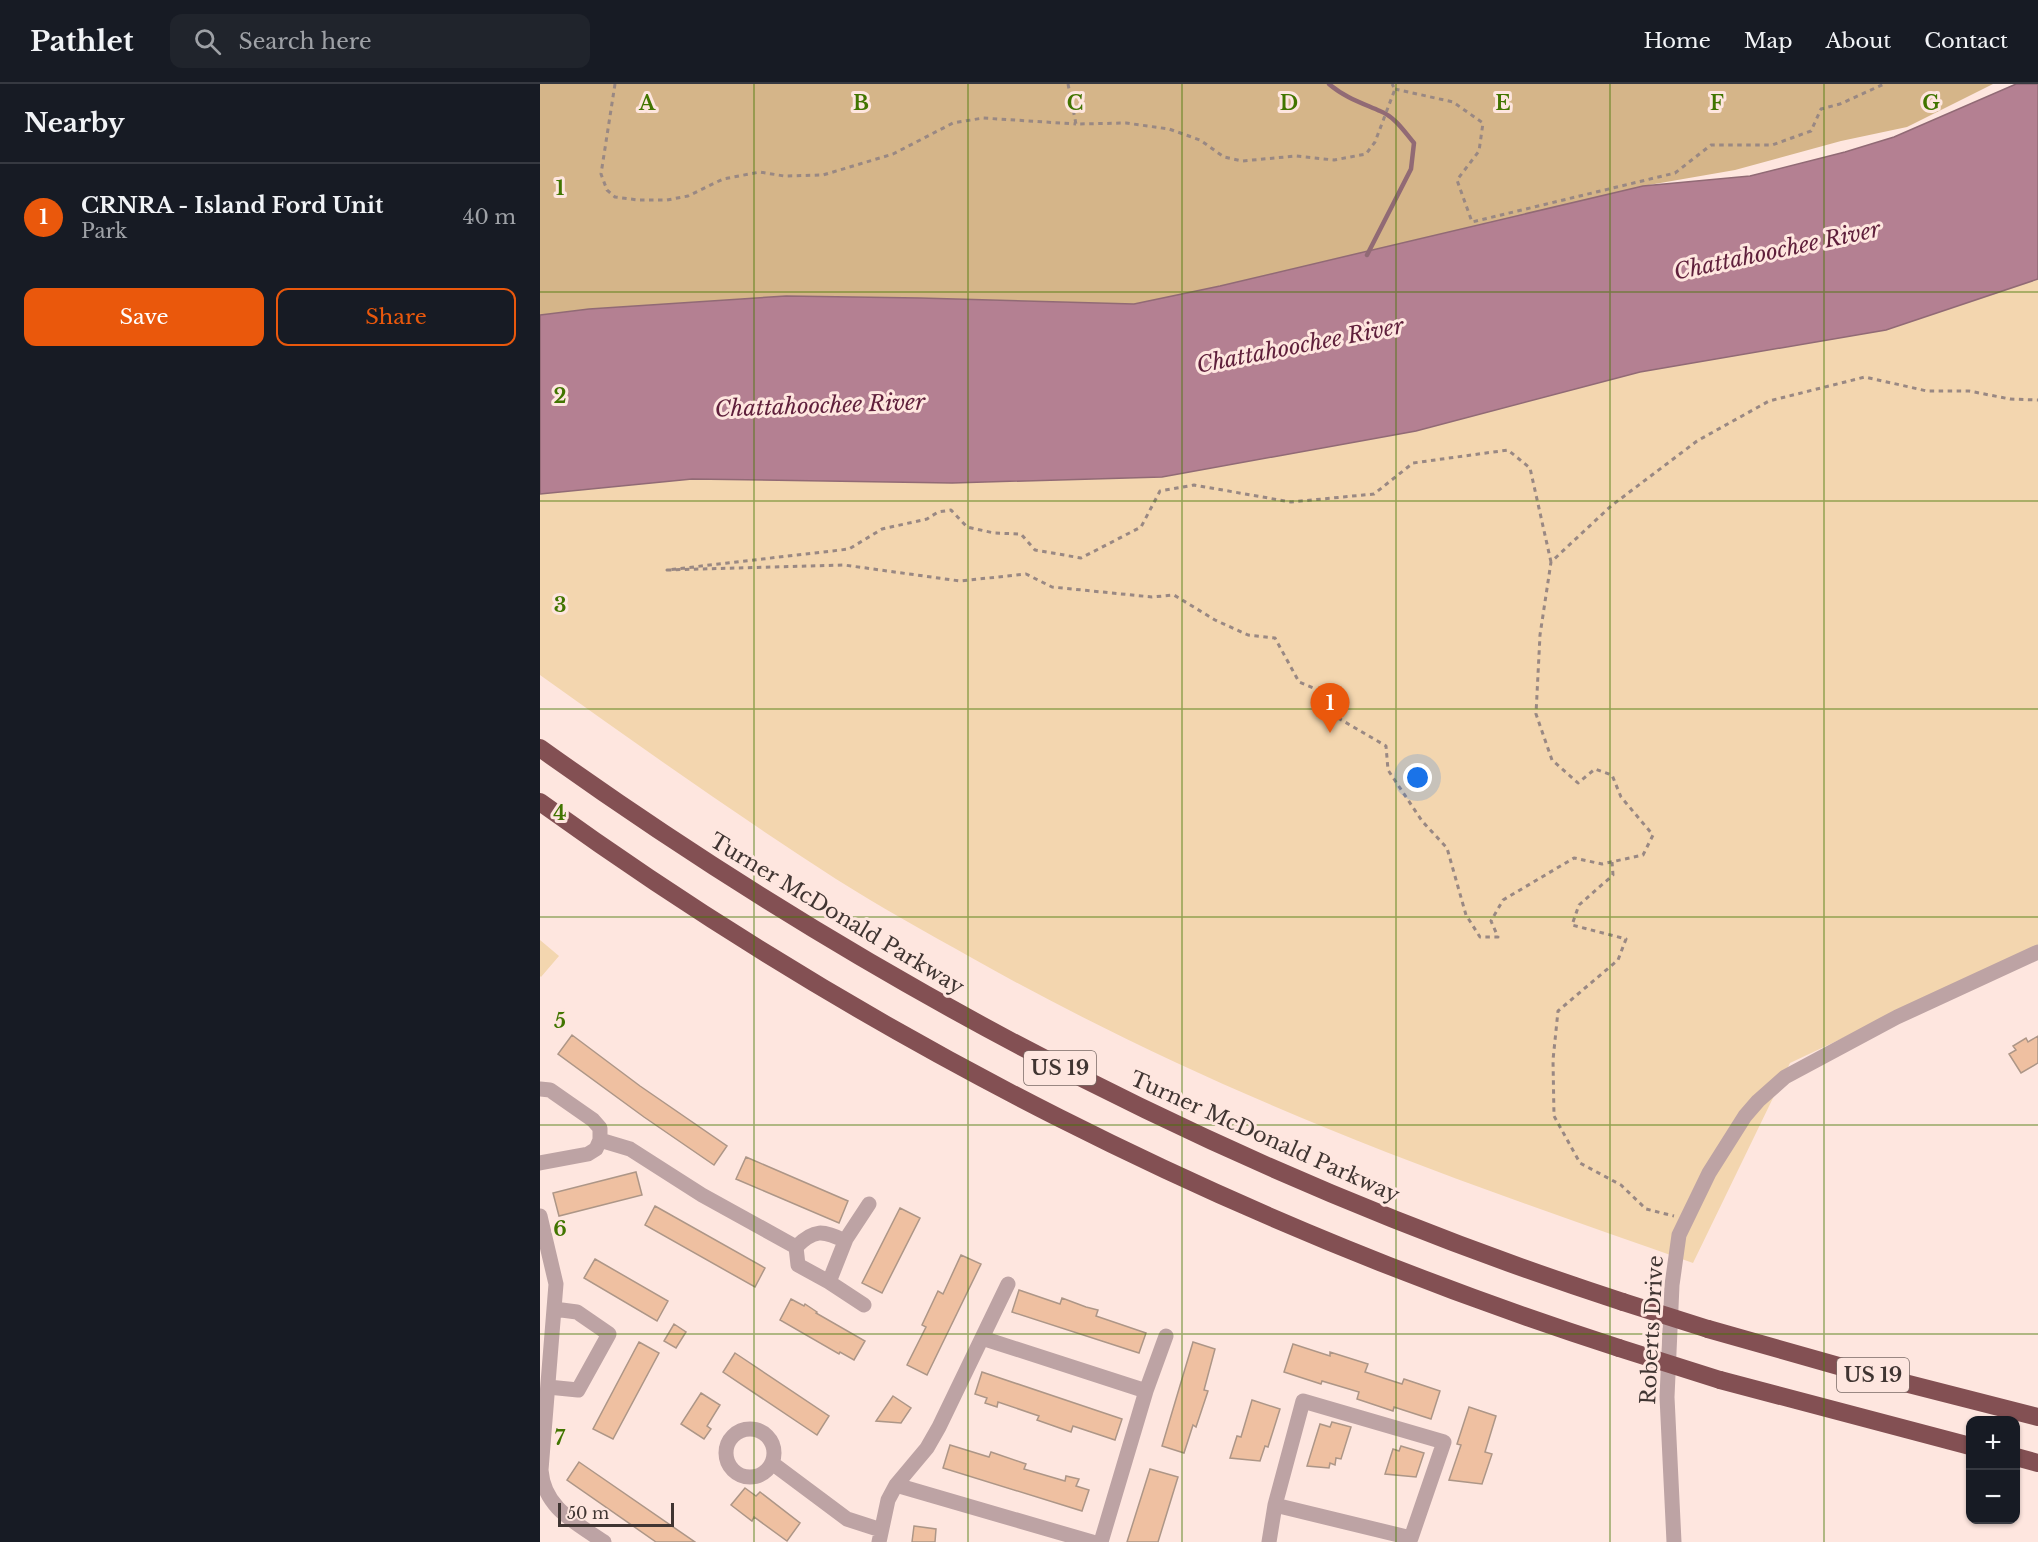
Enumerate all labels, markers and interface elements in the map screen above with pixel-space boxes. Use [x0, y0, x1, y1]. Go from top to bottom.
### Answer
search box [170, 14, 590, 68]
text: Pathlet [30, 24, 134, 59]
icon: search [191, 25, 224, 58]
text: Search here [239, 28, 372, 55]
text: Home [1644, 28, 1711, 54]
text: Map [1744, 28, 1792, 54]
text: About [1825, 28, 1891, 54]
text: Contact [1924, 28, 2008, 54]
text: A [638, 91, 656, 115]
text: B [853, 91, 869, 115]
text: C [1067, 91, 1083, 115]
text: D [1280, 91, 1298, 115]
text: E [1495, 91, 1511, 115]
text: F [1710, 91, 1724, 115]
text: G [1922, 91, 1940, 115]
text: Nearby [24, 107, 125, 139]
text: 1 [556, 176, 565, 200]
text: CRNRA - Island Ford Unit [81, 192, 383, 219]
text: 1 [39, 205, 48, 229]
text: 40 m [463, 205, 516, 229]
water label: Chattahoochee River [1671, 215, 1884, 286]
text: Park [81, 219, 127, 243]
button: Save [24, 288, 264, 346]
button: Share [276, 288, 516, 346]
water label: Chattahoochee River [1194, 312, 1407, 379]
text: 2 [553, 384, 567, 408]
water label: Chattahoochee River [714, 388, 927, 423]
text: 3 [554, 593, 566, 617]
pin: 1 [1310, 684, 1350, 733]
your location [1403, 763, 1432, 792]
text: 4 [553, 801, 567, 825]
street label: Turner McDonald Parkway [705, 828, 969, 1001]
text: 5 [554, 1009, 566, 1033]
road number: US 19 [1024, 1051, 1096, 1085]
street label: Turner McDonald Parkway [1126, 1066, 1404, 1208]
text: 6 [553, 1217, 567, 1241]
street label: Roberts Drive [1635, 1255, 1669, 1405]
road number: US 19 [1837, 1358, 1909, 1392]
map controls [1966, 1416, 2020, 1524]
button: + [1966, 1416, 2020, 1470]
text: 7 [555, 1426, 566, 1450]
button: − [1966, 1470, 2020, 1524]
scale bar [558, 1500, 674, 1528]
text: 50 m [567, 1503, 609, 1523]

